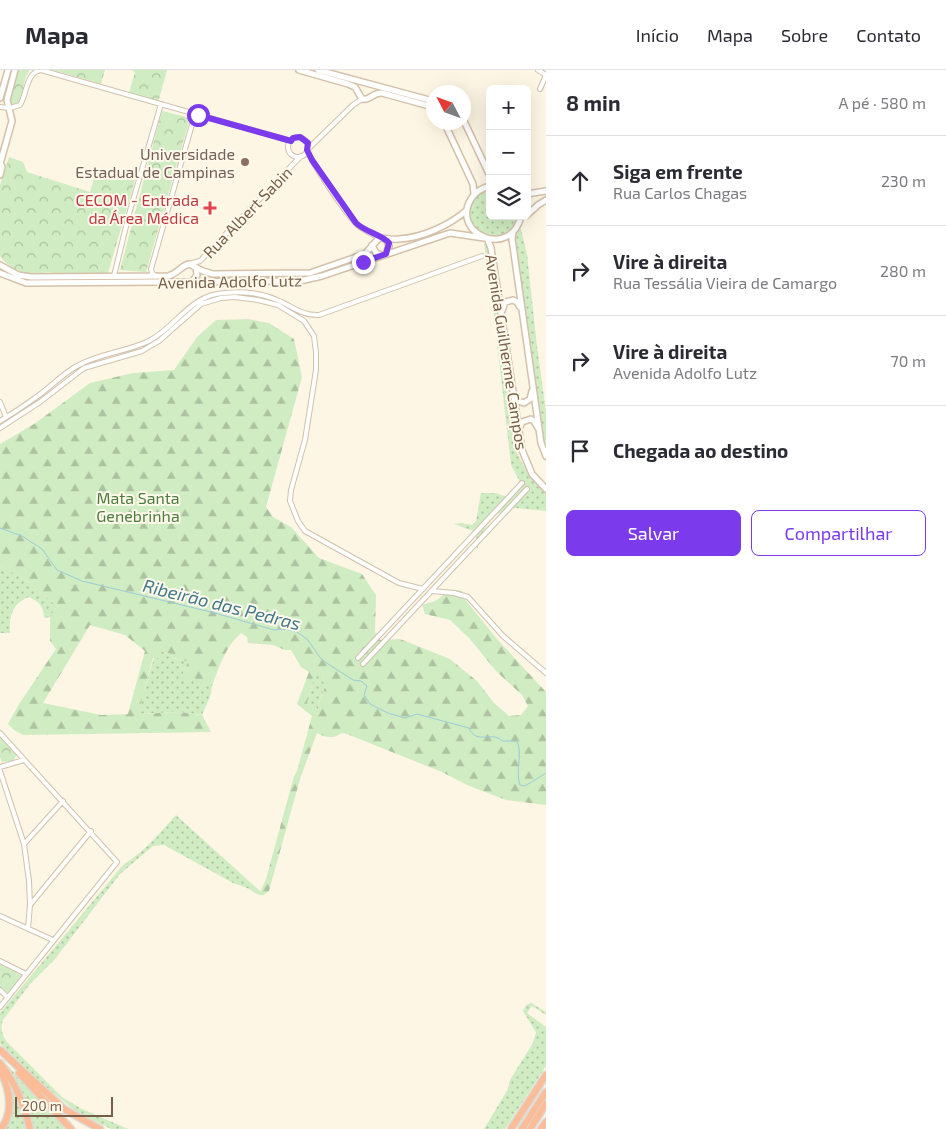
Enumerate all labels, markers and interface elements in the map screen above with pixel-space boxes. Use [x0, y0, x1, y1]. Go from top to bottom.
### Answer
text: Mapa [25, 20, 89, 49]
text: Início [636, 24, 679, 46]
text: Mapa [707, 24, 753, 46]
text: Sobre [781, 24, 828, 46]
text: Contato [856, 24, 921, 46]
north arrow [426, 85, 471, 130]
map controls [486, 85, 531, 220]
button: + [486, 85, 531, 130]
text: 8 min [566, 90, 621, 115]
text: A pé · 580 m [839, 93, 926, 112]
route start [187, 104, 210, 127]
button: − [486, 130, 531, 175]
place label: Universidade Estadual de Campinas [75, 144, 235, 181]
marker: Universidade Estadual de Campinas [239, 156, 251, 168]
text: Siga em frente [613, 160, 743, 183]
street label: Rua Albert Sabin [199, 162, 295, 262]
icon: ahead [566, 167, 594, 195]
text: 230 m [881, 171, 926, 190]
button: layers [486, 175, 531, 220]
text: Rua Carlos Chagas [613, 183, 747, 202]
place label: CECOM - Entrada da Área Médica [76, 190, 199, 227]
marker: CECOM - Entrada da Área Médica [203, 201, 217, 215]
text: Vire à direita [613, 250, 727, 273]
route end [352, 251, 375, 274]
street label: Avenida Guilherme Campos [482, 253, 532, 451]
icon: right [566, 257, 594, 285]
text: 280 m [880, 261, 926, 280]
street label: Avenida Adolfo Lutz [158, 270, 302, 292]
text: Rua Tessália Vieira de Camargo [613, 273, 837, 292]
text: Vire à direita [613, 340, 727, 363]
icon: right [566, 347, 594, 375]
text: 70 m [891, 351, 926, 370]
text: Avenida Adolfo Lutz [613, 363, 757, 382]
icon: arrive [566, 437, 594, 465]
text: Chegada ao destino [613, 439, 788, 462]
park label: Mata Santa Genebrinha [96, 488, 180, 525]
button: Salvar [566, 510, 741, 556]
button: Compartilhar [751, 510, 926, 556]
water label: Ribeirão das Pedras [141, 574, 303, 634]
scale bar [15, 1094, 112, 1117]
text: 200 m [22, 1097, 62, 1114]

